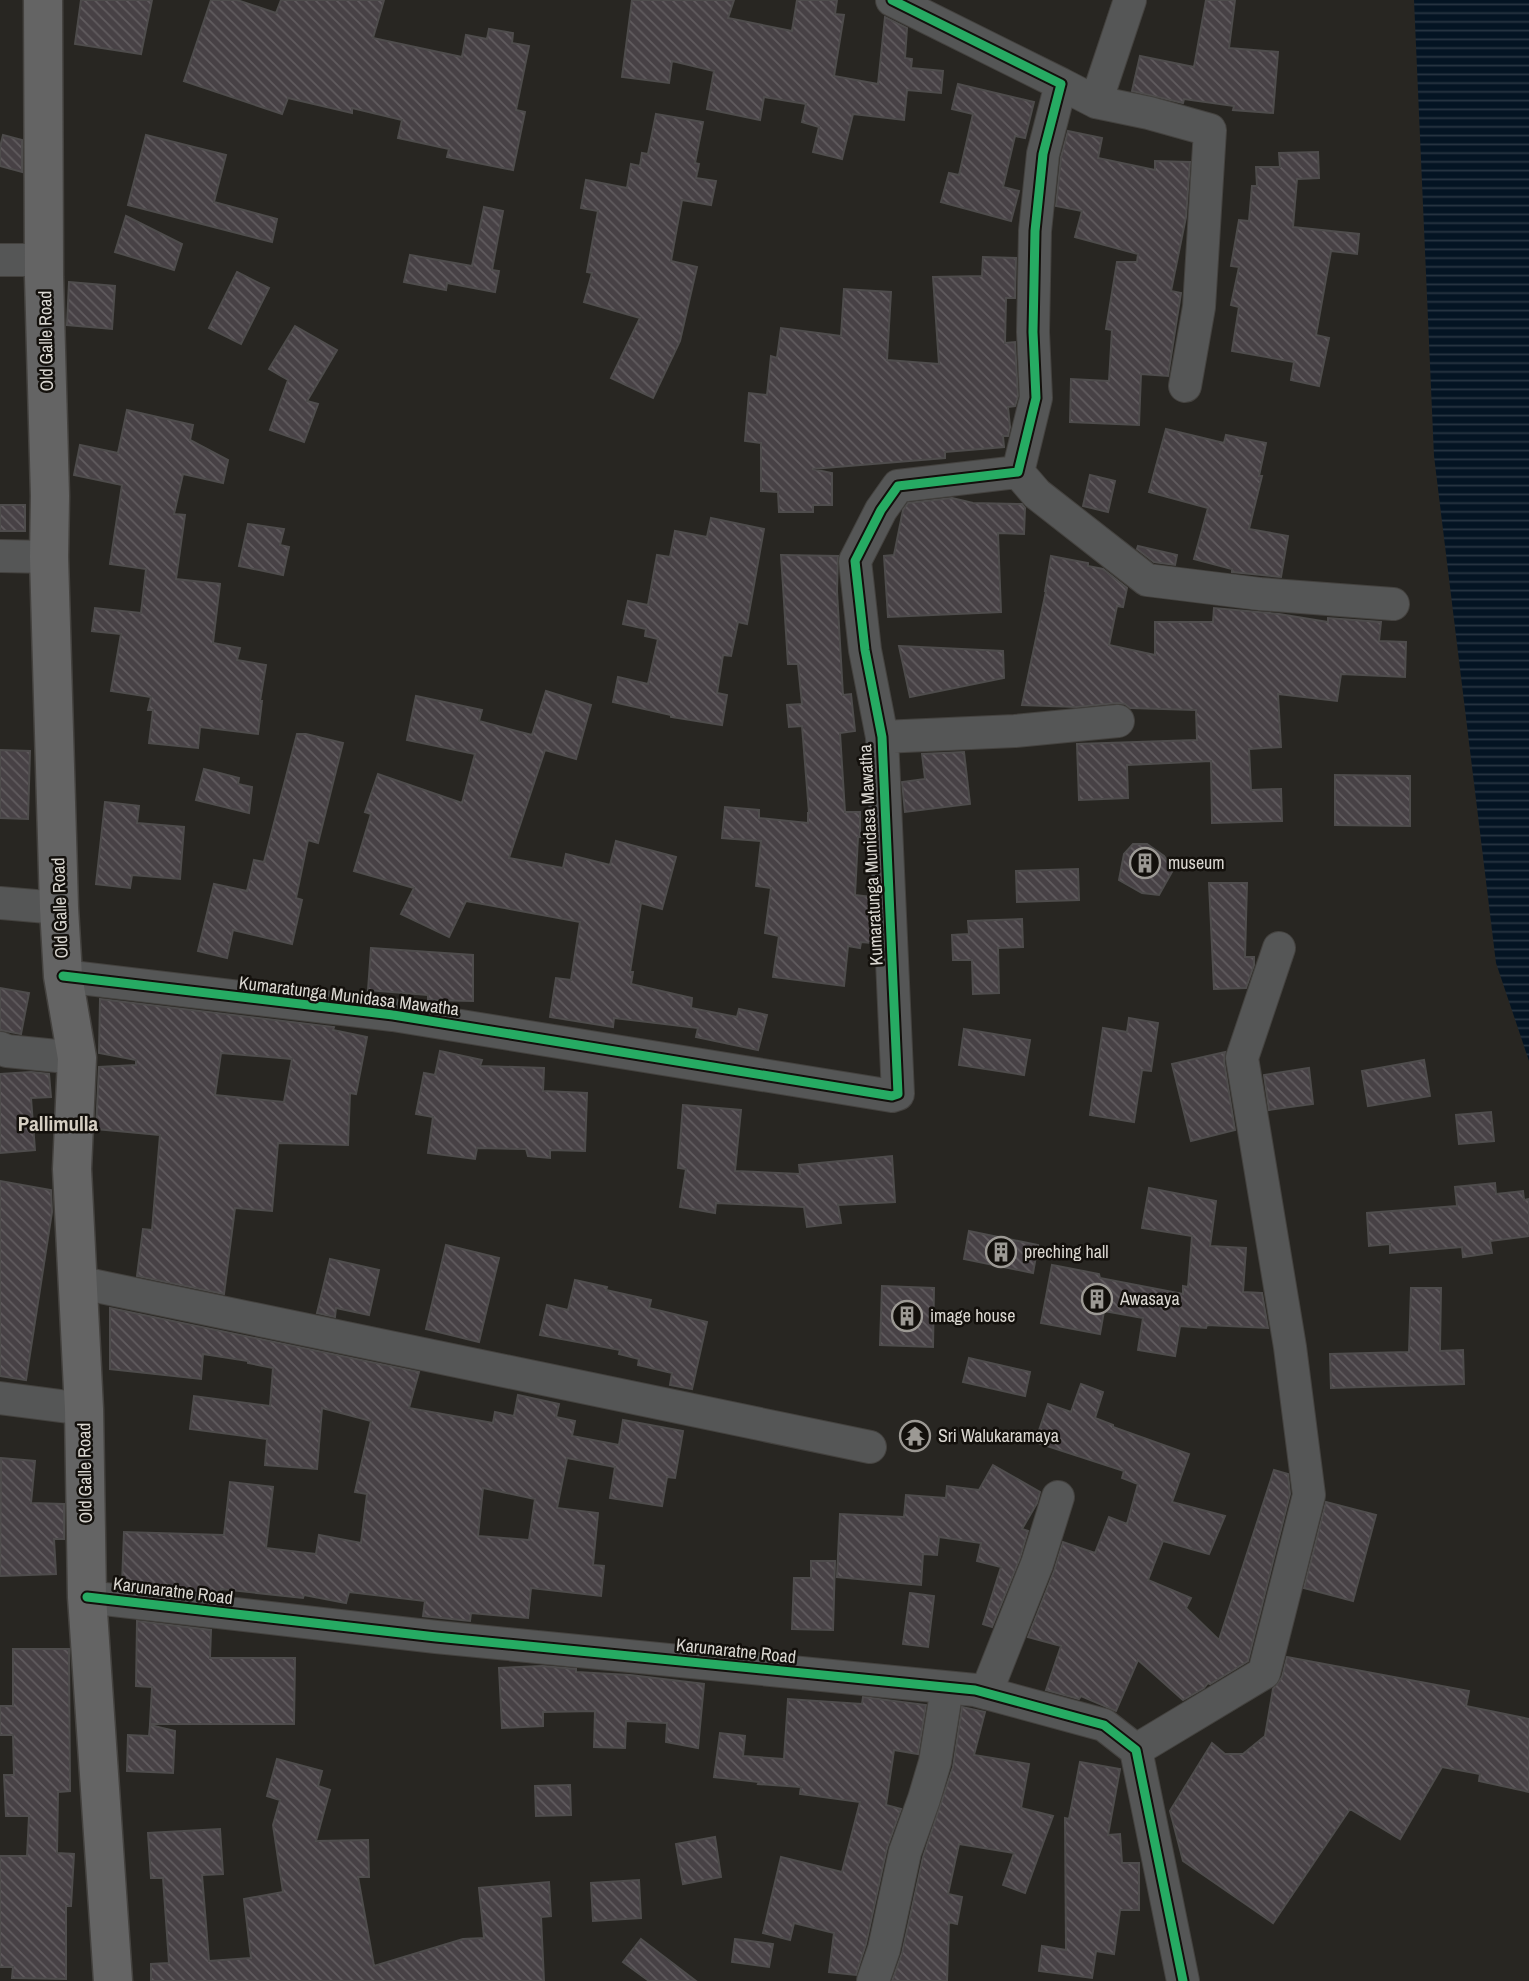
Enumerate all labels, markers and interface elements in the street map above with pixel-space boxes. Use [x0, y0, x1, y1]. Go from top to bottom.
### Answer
street label: Old Galle Road [32, 290, 59, 392]
street label: Kumaratunga Munidasa Mawatha [852, 744, 889, 966]
building icon: museum [1128, 846, 1162, 880]
place label: museum [1168, 850, 1225, 875]
street label: Old Galle Road [45, 857, 74, 959]
street label: Kumaratunga Munidasa Mawatha [238, 970, 461, 1021]
district label: Pallimulla [18, 1109, 99, 1138]
building icon: preching hall [984, 1235, 1018, 1269]
place label: preching hall [1024, 1239, 1109, 1264]
building icon: Awasaya [1080, 1282, 1114, 1316]
place label: Awasaya [1119, 1286, 1180, 1311]
building icon: image house [890, 1299, 924, 1333]
place label: image house [930, 1303, 1015, 1328]
temple icon: Sri Walukaramaya [898, 1419, 932, 1453]
street label: Old Galle Road [71, 1422, 98, 1524]
place label: Sri Walukaramaya [938, 1423, 1059, 1448]
street label: Karunaratne Road [112, 1571, 234, 1610]
street label: Karunaratne Road [675, 1632, 797, 1669]

